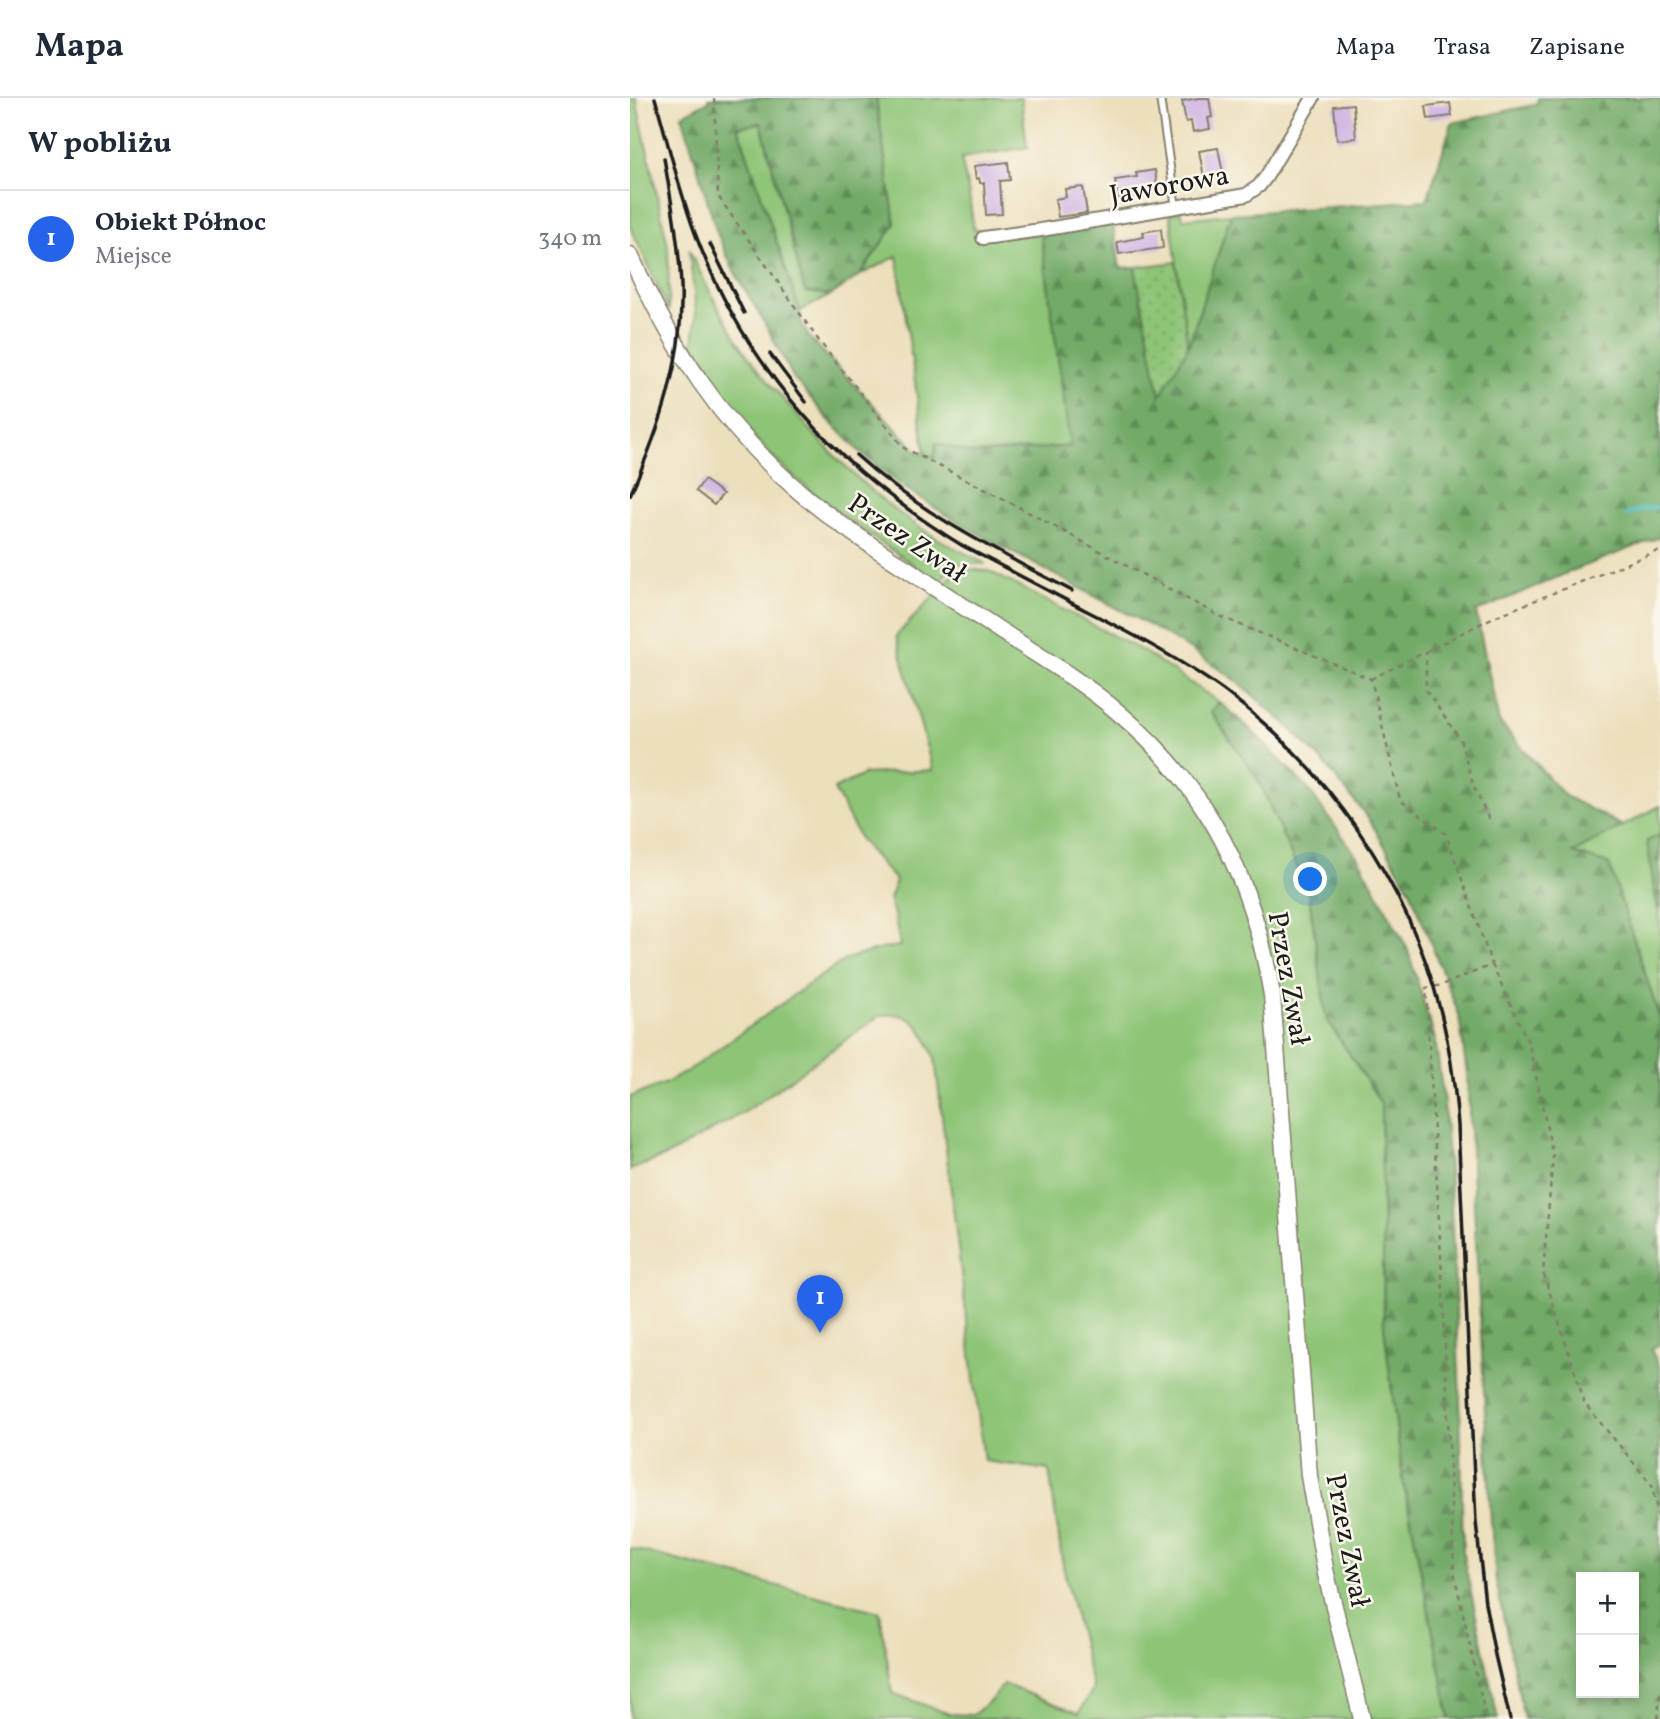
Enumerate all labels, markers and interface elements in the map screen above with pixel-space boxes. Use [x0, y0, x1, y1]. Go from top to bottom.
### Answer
text: Mapa [35, 25, 124, 71]
text: Mapa [1336, 31, 1396, 65]
text: Trasa [1434, 31, 1491, 65]
text: Zapisane [1529, 31, 1625, 65]
text: W pobliżu [28, 123, 171, 165]
street label: Jaworowa [1107, 157, 1232, 216]
text: Obiekt Północ [95, 205, 266, 241]
text: 1 [46, 223, 56, 255]
text: 340 m [538, 223, 602, 255]
text: Miejsce [95, 241, 172, 273]
street label: Przez Zwał [840, 485, 974, 593]
your location [1293, 862, 1327, 896]
street label: Przez Zwał [1257, 908, 1319, 1049]
pin: 1 [797, 1275, 843, 1333]
street label: Przez Zwał [1315, 1470, 1379, 1611]
map controls [1576, 1572, 1639, 1698]
button: + [1576, 1572, 1639, 1635]
button: − [1576, 1635, 1639, 1698]

